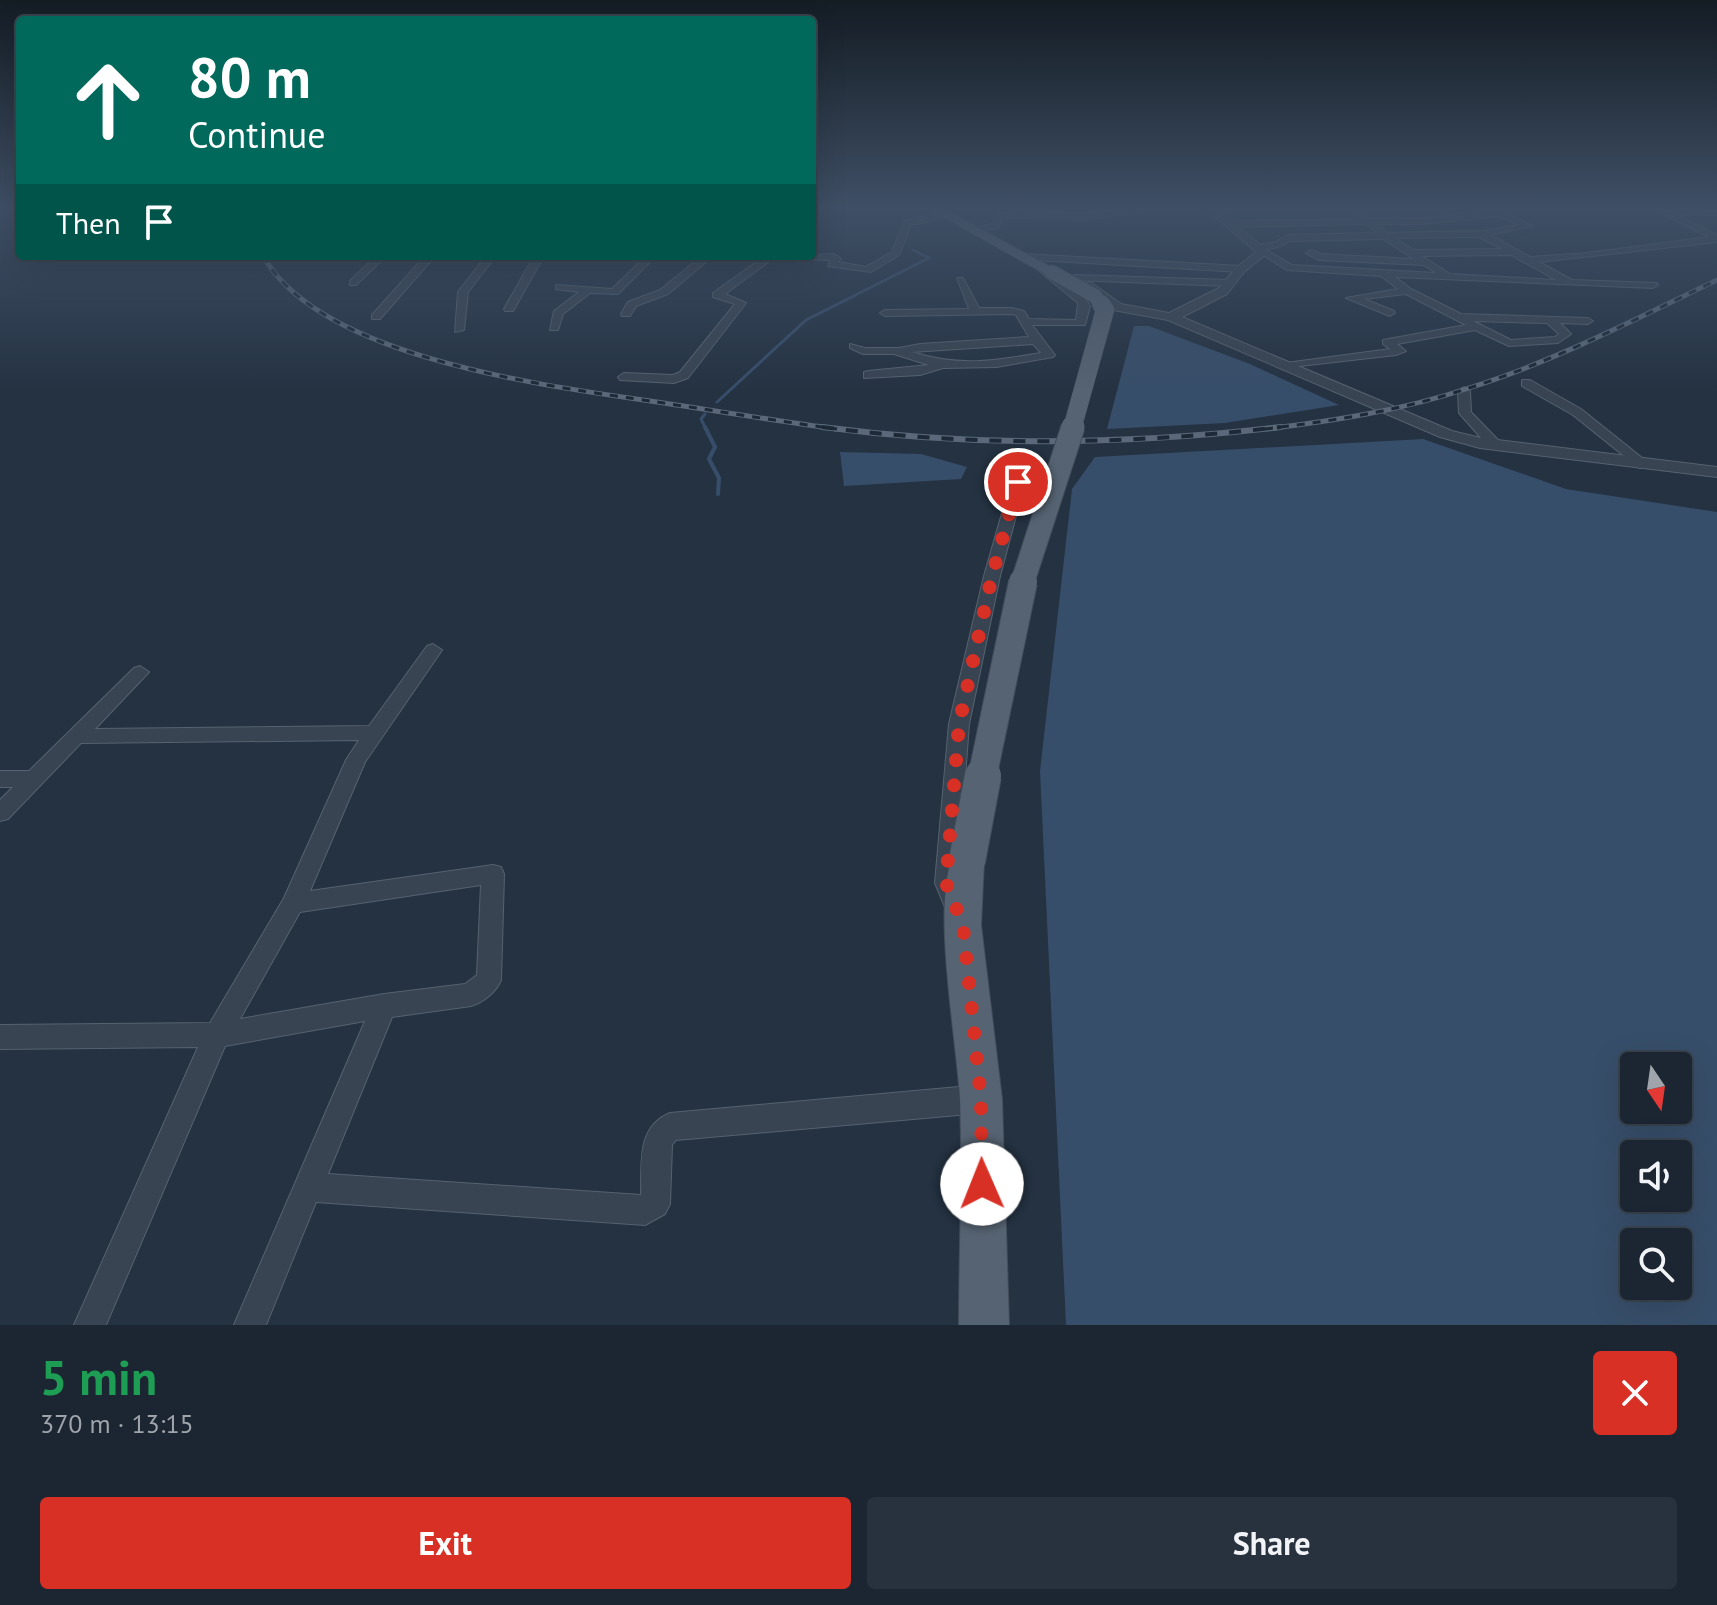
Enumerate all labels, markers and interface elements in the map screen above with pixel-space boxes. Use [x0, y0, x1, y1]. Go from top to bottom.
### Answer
text: 80 m [188, 41, 311, 113]
icon: ahead [56, 48, 160, 152]
text: Continue [188, 111, 326, 158]
icon: arrive [137, 200, 181, 244]
text: Then [56, 203, 121, 242]
pin [984, 448, 1052, 516]
icon: arrive [996, 460, 1040, 504]
north arrow [1620, 1052, 1692, 1124]
map controls [1620, 1052, 1692, 1300]
button: sound [1620, 1140, 1692, 1212]
position arrow [940, 1142, 1024, 1226]
button: search [1620, 1228, 1692, 1300]
text: 5 min [40, 1346, 157, 1408]
button: close [1593, 1351, 1677, 1435]
text: 370 m · 13:15 [40, 1407, 194, 1440]
button: Exit [40, 1497, 851, 1589]
button: Share [867, 1497, 1677, 1589]

